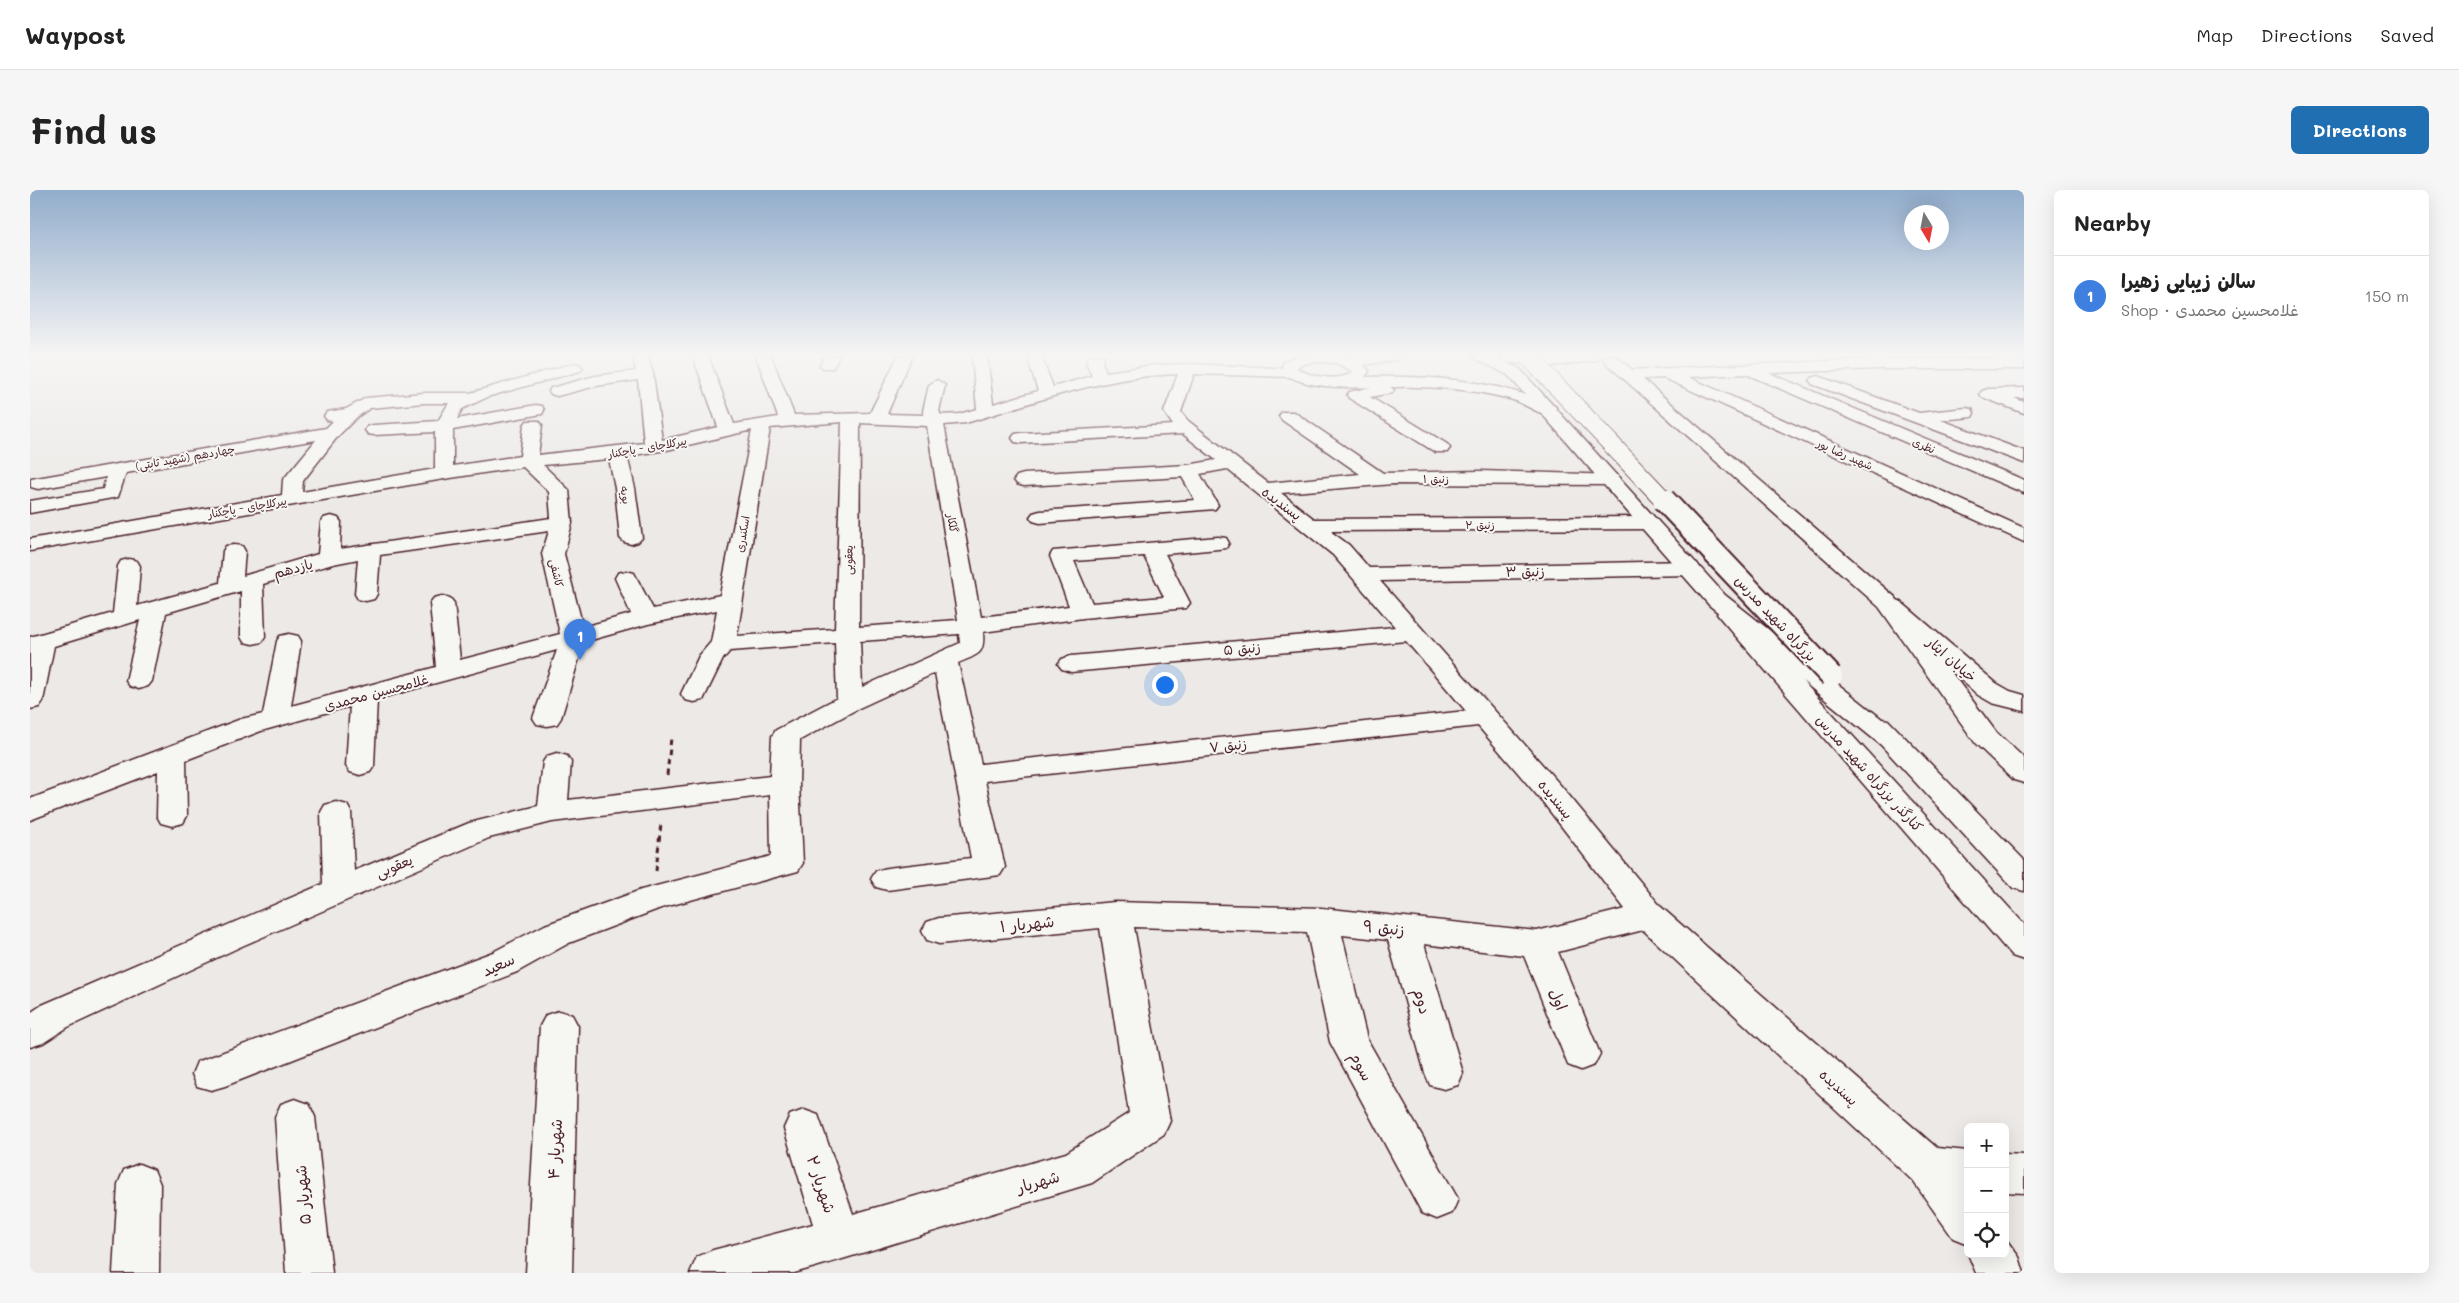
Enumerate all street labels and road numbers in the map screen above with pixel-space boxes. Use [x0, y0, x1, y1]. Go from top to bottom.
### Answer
street label: پیرکلاچای - پاچکنار [605, 433, 688, 462]
street label: نظری [1910, 434, 1938, 456]
street label: شهید رضا پور [1813, 435, 1875, 474]
street label: چهاردهم (شهید ثابتی) [134, 441, 236, 475]
street label: زنبق ۱ [1423, 471, 1449, 487]
street label: پسندیده [1257, 482, 1306, 525]
street label: بویه [616, 485, 635, 505]
street label: پیرکلاچای - پاچکنار [205, 493, 288, 522]
street label: گلکار [944, 511, 962, 534]
street label: اسکندری [731, 515, 753, 553]
street label: زنبق ۲ [1465, 517, 1495, 533]
street label: یعقوبی [840, 545, 857, 575]
street label: یازدهم [271, 554, 315, 584]
street label: کاشفی [545, 557, 568, 589]
street label: زنبق ۳ [1505, 561, 1545, 581]
street label: بزرگراه شهید مدرس [1731, 571, 1821, 665]
street label: خیابان ایثار [1922, 631, 1981, 686]
street label: زنبق ۵ [1222, 637, 1262, 659]
street label: غلامحسین محمدی [322, 669, 430, 715]
street label: کنارگذر بزرگراه شهید مدرس [1812, 710, 1928, 836]
street label: زنبق ۷ [1208, 734, 1248, 756]
street label: پسندیده [1533, 775, 1578, 823]
street label: یعقوبی [373, 850, 415, 882]
street label: شهریار ۱ [999, 910, 1055, 936]
street label: زنبق ۹ [1362, 914, 1406, 940]
street label: سعید [478, 948, 518, 980]
street label: اول [1545, 985, 1573, 1013]
street label: دوم [1406, 986, 1437, 1017]
street label: سوم [1343, 1048, 1379, 1086]
street label: پسندیده [1815, 1065, 1862, 1110]
street label: شهریار ۴ [542, 1118, 566, 1180]
street label: شهریار ۲ [803, 1152, 841, 1216]
street label: شهریار ۵ [289, 1164, 315, 1226]
street label: شهریار [1012, 1165, 1062, 1198]

